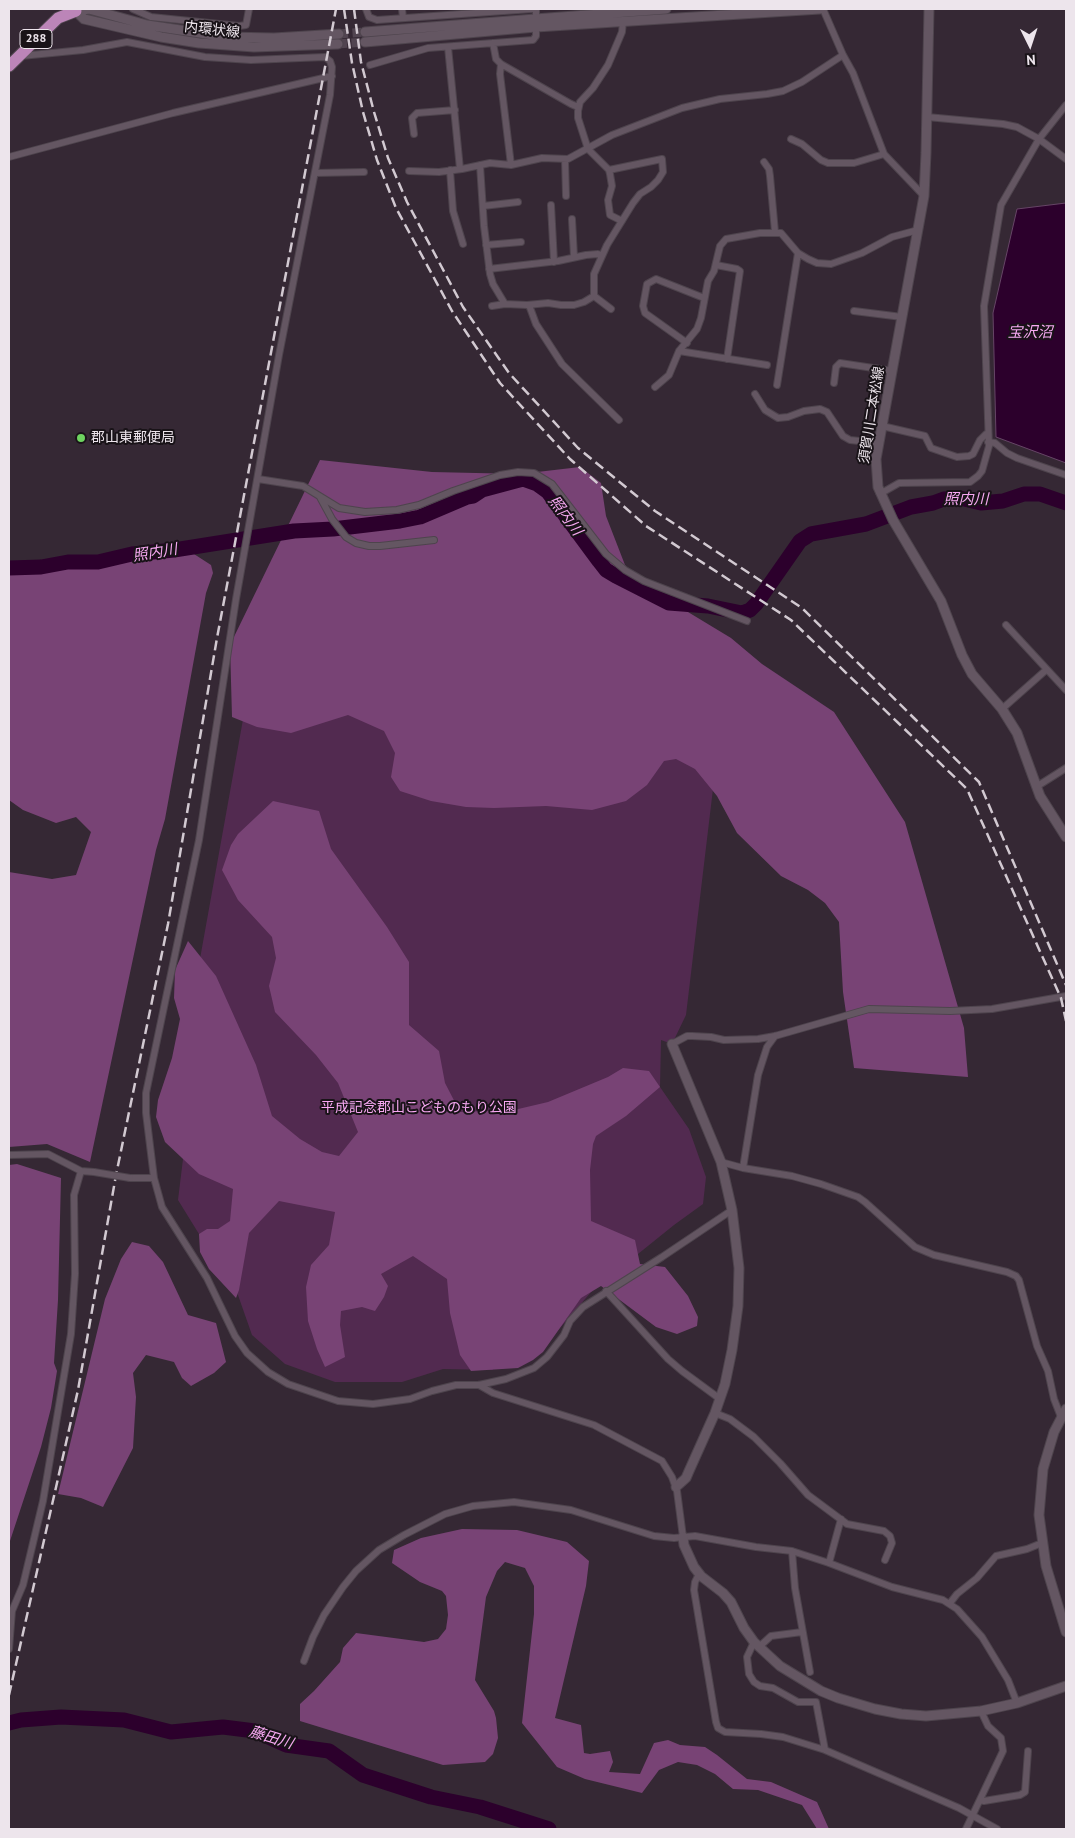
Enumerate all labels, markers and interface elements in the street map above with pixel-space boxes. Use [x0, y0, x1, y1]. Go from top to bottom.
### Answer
street label: 内環状線 [183, 19, 241, 41]
north arrow [1005, 20, 1055, 70]
road number: 288 [20, 30, 52, 48]
text: N [1026, 51, 1036, 69]
water label: 宝沢沼 [1008, 324, 1052, 342]
street label: 須賀川二本松線 [856, 365, 888, 465]
place label: 郡山東郵便局 [91, 430, 175, 446]
marker: 郡山東郵便局 [75, 432, 87, 444]
water label: 照内川 [944, 491, 988, 509]
water label: 照内川 [544, 493, 586, 539]
water label: 照内川 [131, 541, 179, 565]
park label: 平成記念郡山こどものもり公園 [321, 1100, 517, 1116]
water label: 藤田川 [247, 1723, 295, 1753]

